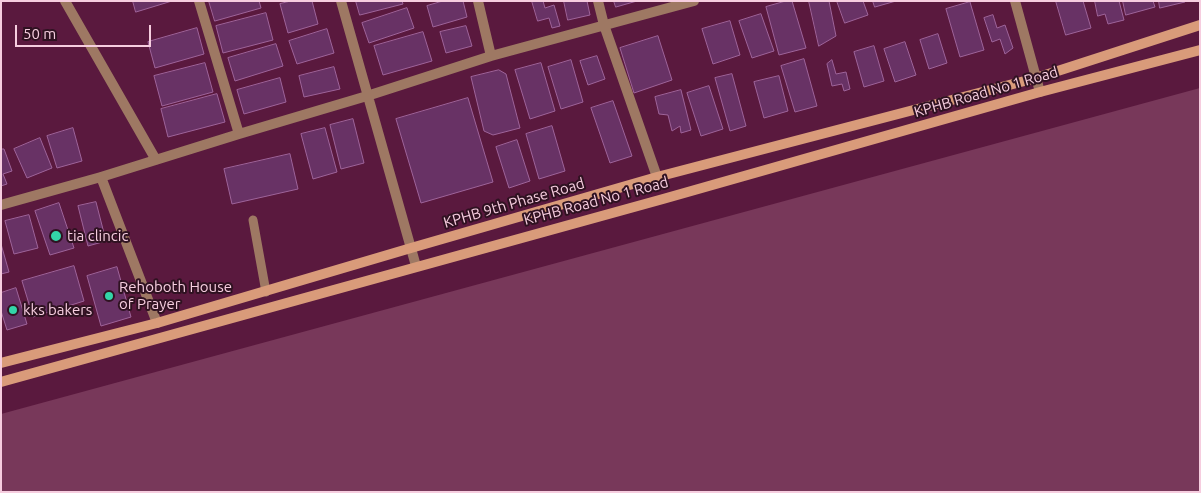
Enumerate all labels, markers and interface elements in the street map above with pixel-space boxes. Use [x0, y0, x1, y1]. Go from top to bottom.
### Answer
scale bar [18, 15, 154, 47]
text: 50 m [23, 25, 56, 42]
street label: KPHB Road No 1 Road [912, 63, 1060, 121]
street label: KPHB Road No 1 Road [522, 173, 670, 229]
street label: KPHB 9th Phase Road [441, 174, 587, 232]
place label: tia clincic [67, 227, 128, 245]
marker: tia clincic [49, 229, 63, 243]
place label: Rehoboth House of Prayer [119, 278, 232, 313]
marker: Rehoboth House of Prayer [103, 290, 115, 302]
place label: kks bakers [23, 301, 92, 319]
marker: kks bakers [7, 304, 19, 316]

